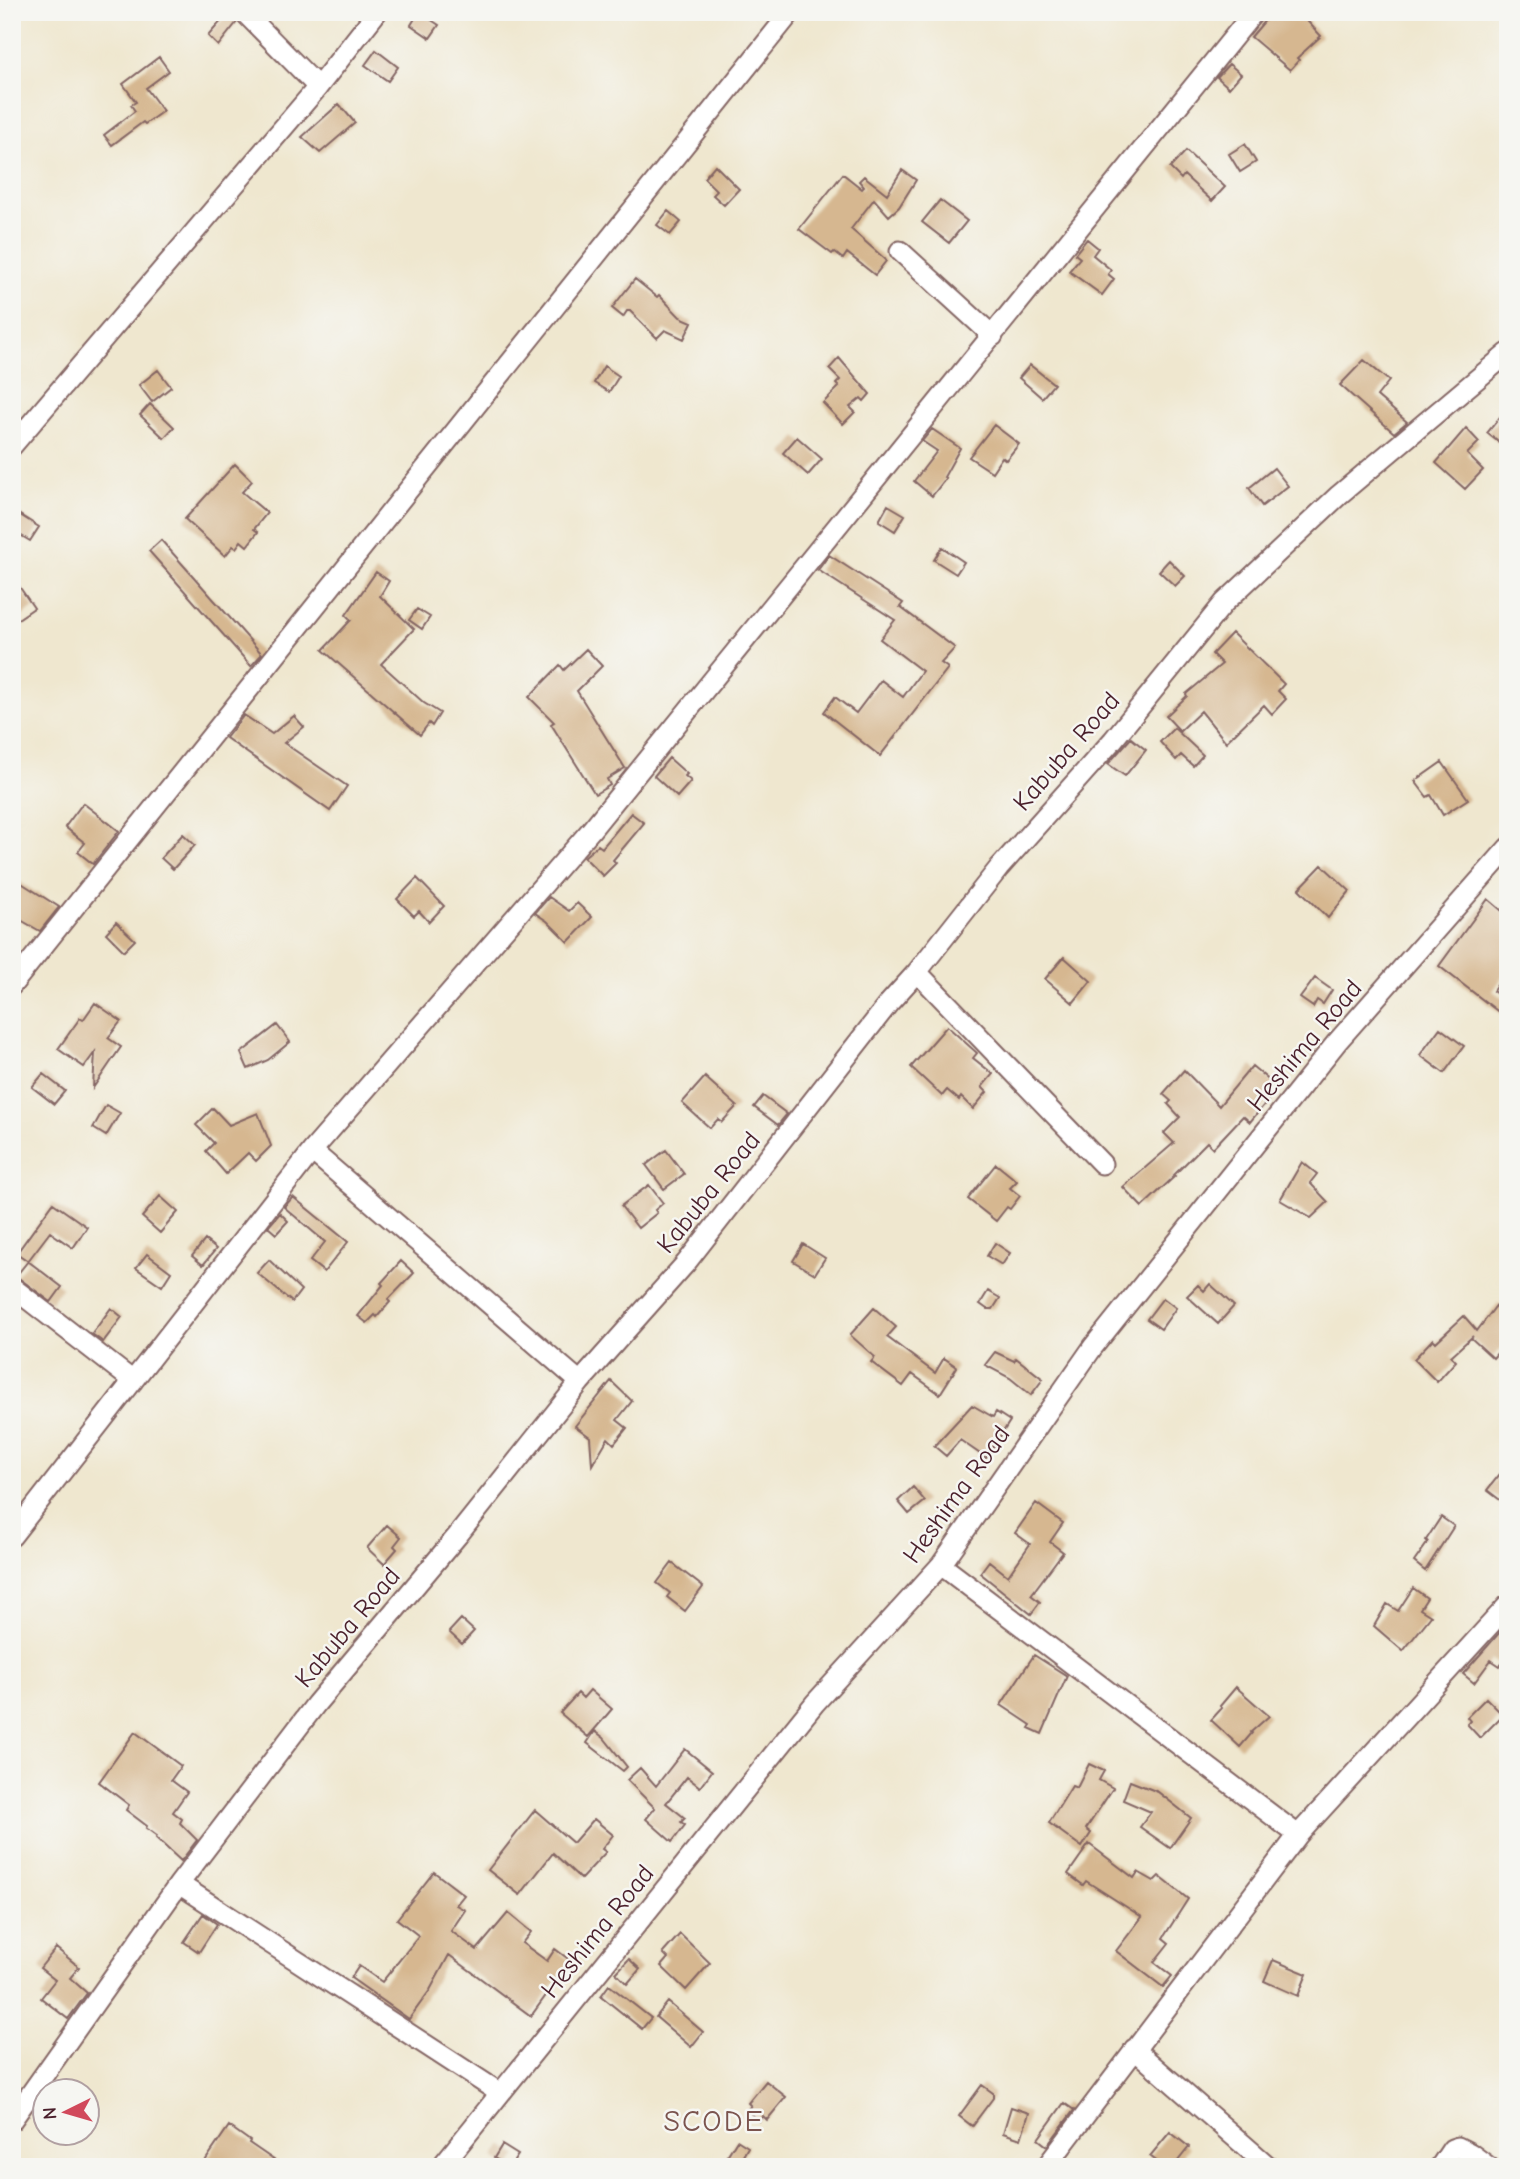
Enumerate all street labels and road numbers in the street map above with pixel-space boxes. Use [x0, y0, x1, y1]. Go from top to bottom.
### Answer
street label: Kabuba Road [1007, 686, 1126, 817]
street label: Heshima Road [1241, 974, 1368, 1117]
street label: Kabuba Road [651, 1126, 767, 1259]
street label: Heshima Road [897, 1420, 1017, 1569]
street label: Kabuba Road [289, 1562, 407, 1694]
street label: Heshima Road [535, 1859, 660, 2004]

